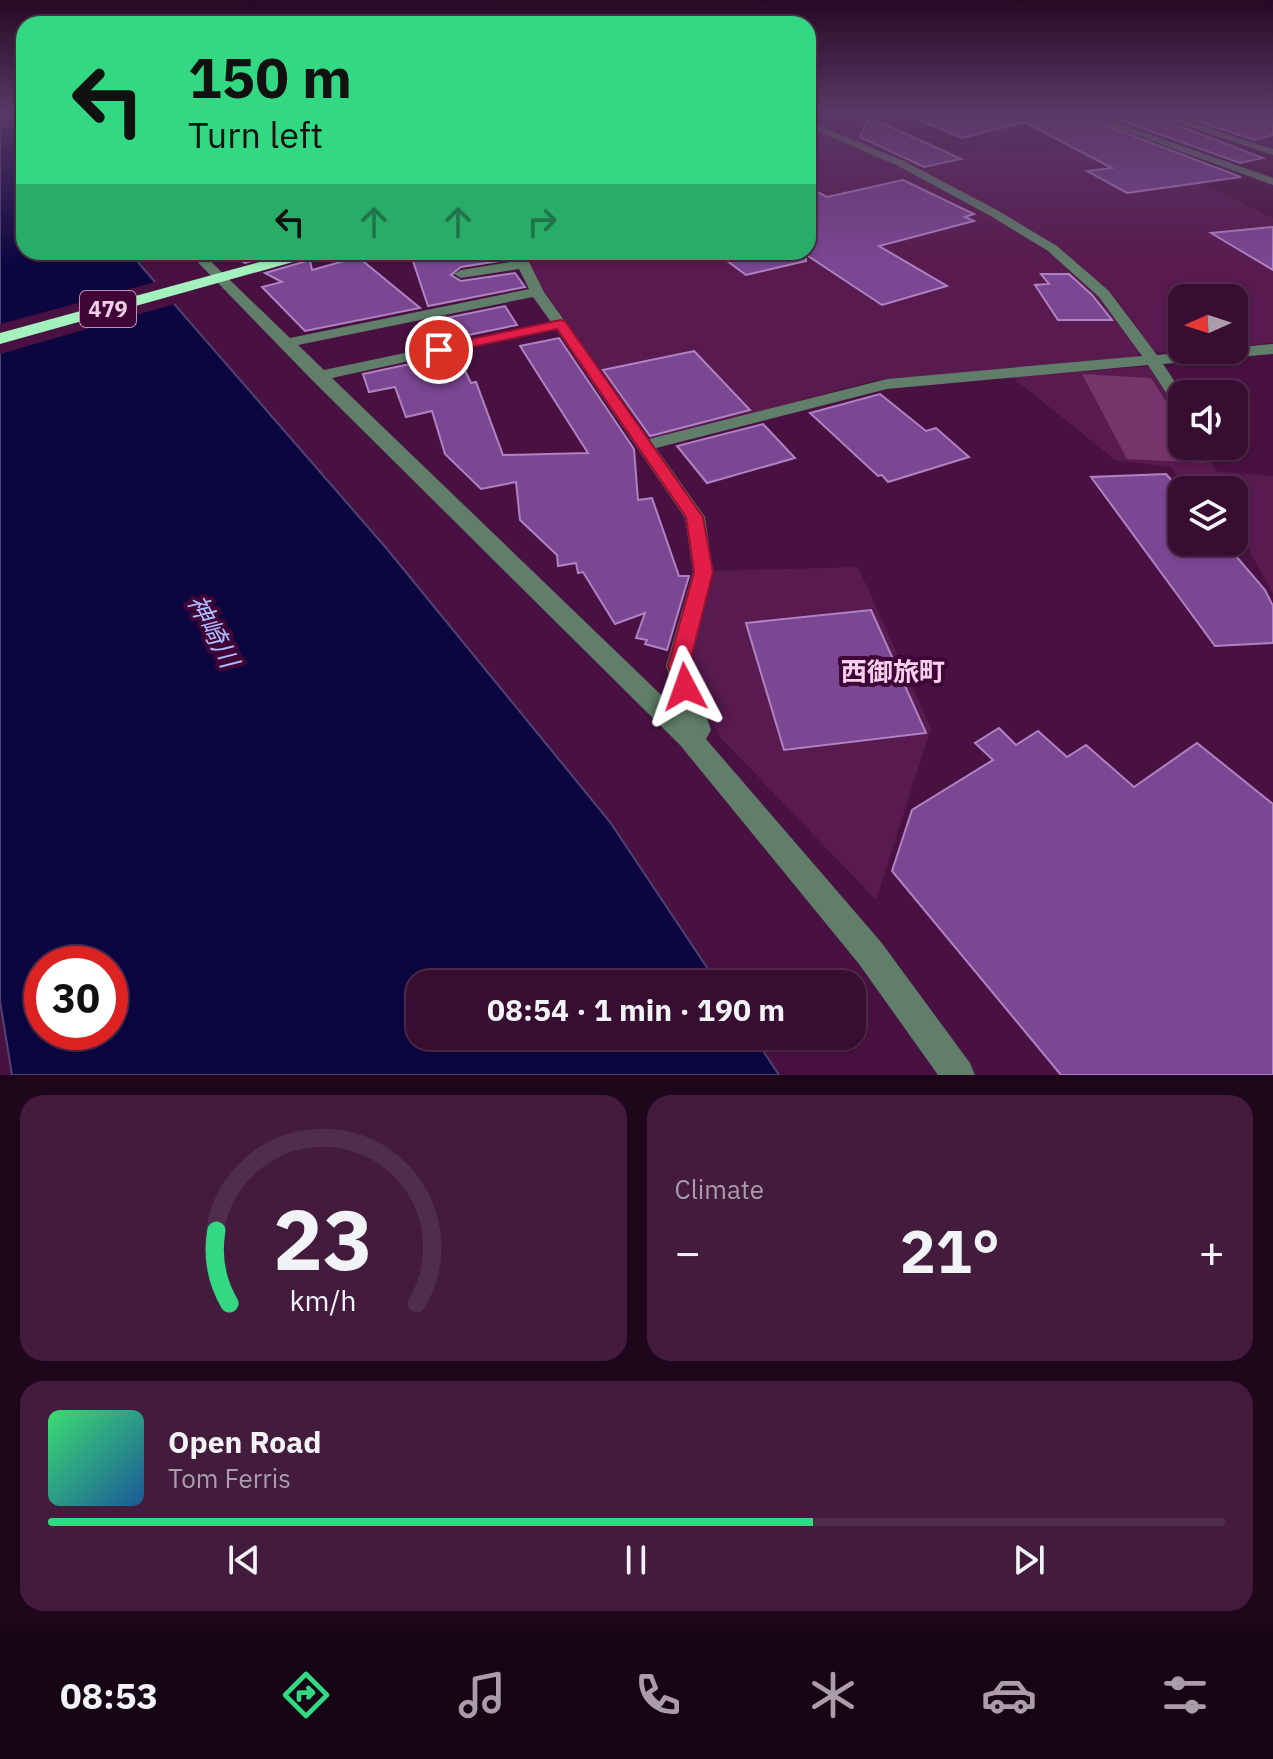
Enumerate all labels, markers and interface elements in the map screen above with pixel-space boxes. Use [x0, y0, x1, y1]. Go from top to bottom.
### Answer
text: 150 m [188, 41, 352, 113]
icon: left [56, 48, 160, 152]
text: Turn left [188, 111, 323, 158]
icon: left [268, 200, 312, 244]
icon: ahead [352, 200, 396, 244]
icon: ahead [436, 200, 480, 244]
icon: right [520, 200, 564, 244]
north arrow [1168, 284, 1248, 364]
map controls [1168, 284, 1248, 556]
road number: 479 [80, 291, 136, 327]
pin [405, 316, 473, 384]
icon: arrive [417, 328, 461, 372]
button: sound [1168, 380, 1248, 460]
button: layers [1168, 476, 1248, 556]
water label: 神崎川 [181, 588, 249, 676]
position arrow [643, 645, 727, 729]
district label: 西御旅町 [841, 654, 945, 688]
speed limit sign: 30 [24, 946, 128, 1050]
text: 08:54 · 1 min · 190 m [487, 990, 785, 1029]
text: Climate [675, 1172, 764, 1206]
text: 23 [273, 1185, 373, 1293]
text: 21° [900, 1211, 1000, 1290]
text: − [675, 1223, 701, 1280]
text: + [1199, 1223, 1225, 1280]
text: km/h [290, 1282, 357, 1319]
text: Open Road [168, 1422, 321, 1461]
text: Tom Ferris [168, 1461, 291, 1495]
icon: previous [222, 1538, 266, 1582]
icon: pause [614, 1538, 658, 1582]
icon: next [1007, 1538, 1051, 1582]
icon: directions [278, 1667, 334, 1723]
icon: music [454, 1667, 510, 1723]
icon: phone [630, 1667, 686, 1723]
icon: climate [805, 1667, 861, 1723]
icon: car [981, 1667, 1037, 1723]
icon: filters [1157, 1667, 1213, 1723]
text: 08:53 [60, 1672, 158, 1719]

